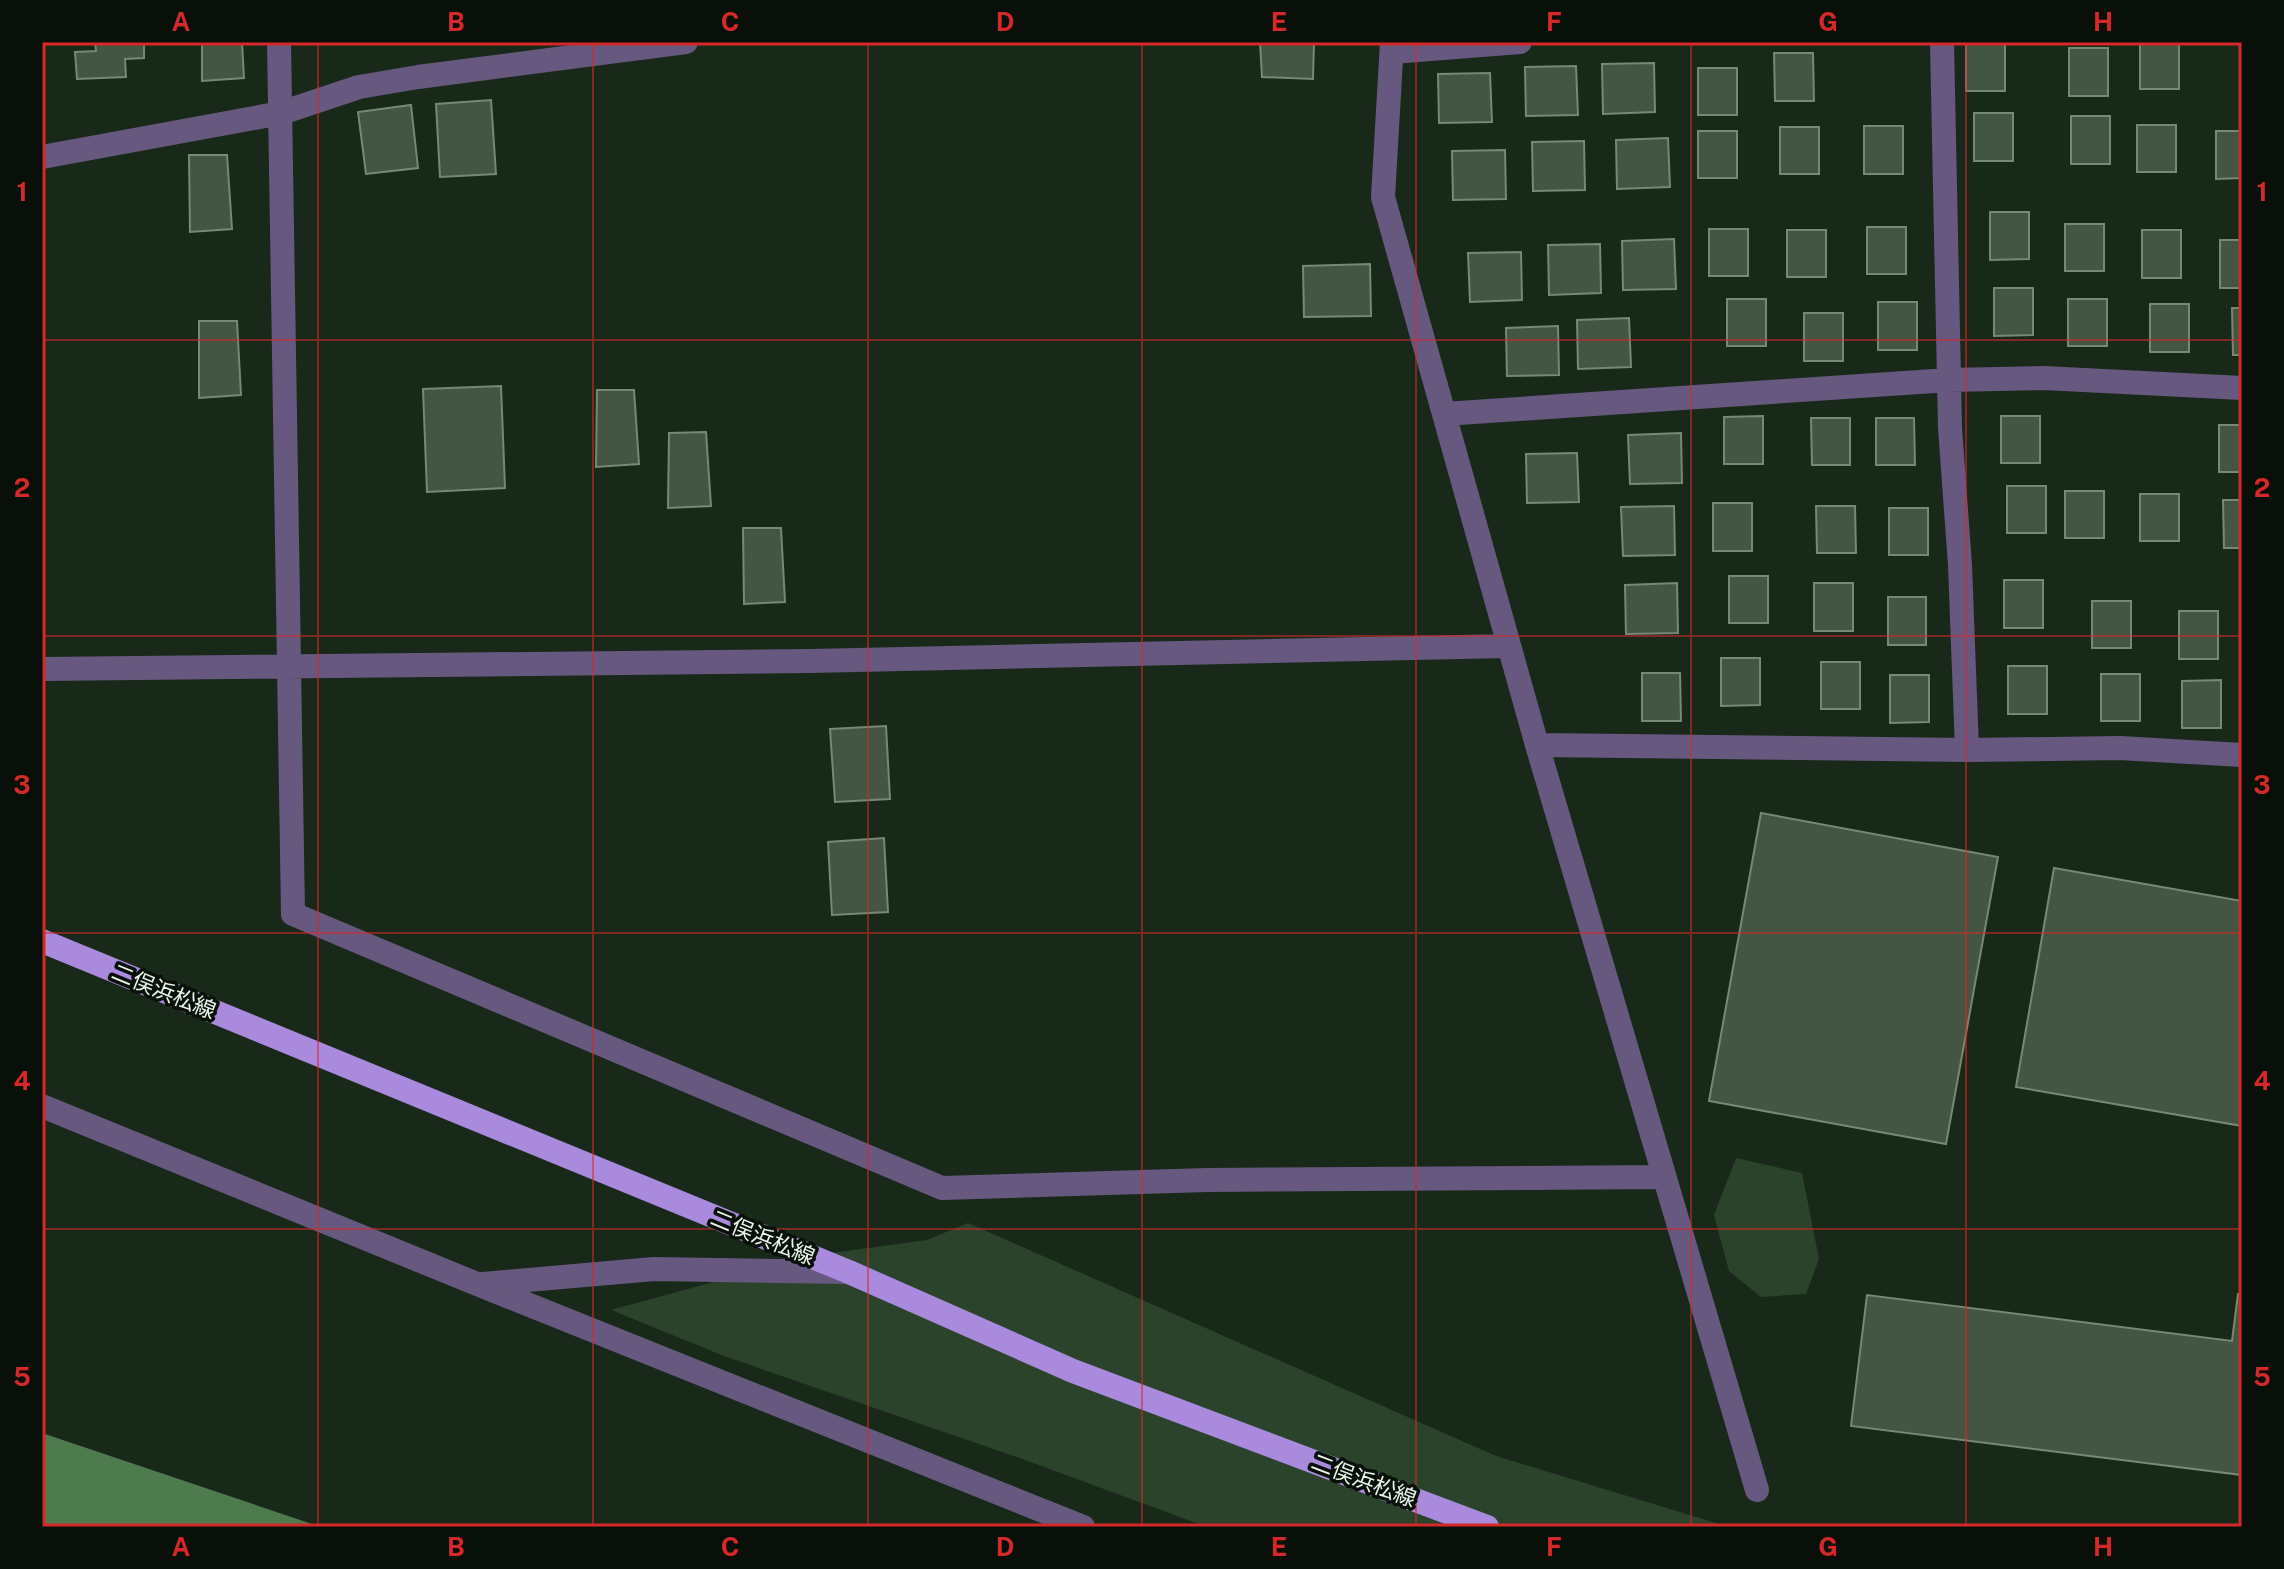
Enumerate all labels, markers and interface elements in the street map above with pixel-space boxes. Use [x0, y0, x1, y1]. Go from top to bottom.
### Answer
text: A [172, 6, 191, 37]
text: B [447, 6, 465, 37]
text: C [721, 6, 739, 37]
text: D [996, 6, 1014, 37]
text: E [1271, 6, 1287, 37]
text: F [1546, 6, 1562, 37]
text: G [1818, 6, 1838, 37]
text: H [2093, 6, 2113, 37]
text: 1 [16, 176, 28, 207]
text: 1 [2256, 176, 2268, 207]
text: 2 [14, 472, 30, 503]
text: 2 [2254, 472, 2270, 503]
text: 3 [13, 769, 31, 800]
text: 3 [2253, 769, 2271, 800]
street label: 二俣浜松線 [108, 958, 220, 1024]
text: 4 [13, 1065, 31, 1096]
text: 4 [2253, 1065, 2271, 1096]
street label: 二俣浜松線 [707, 1204, 819, 1270]
text: 5 [13, 1361, 31, 1392]
text: 5 [2253, 1361, 2271, 1392]
street label: 二俣浜松線 [1308, 1448, 1420, 1512]
text: A [172, 1531, 191, 1562]
text: B [447, 1531, 465, 1562]
text: C [721, 1531, 739, 1562]
text: D [996, 1531, 1014, 1562]
text: E [1271, 1531, 1287, 1562]
text: F [1546, 1531, 1562, 1562]
text: G [1818, 1531, 1838, 1562]
text: H [2093, 1531, 2113, 1562]

